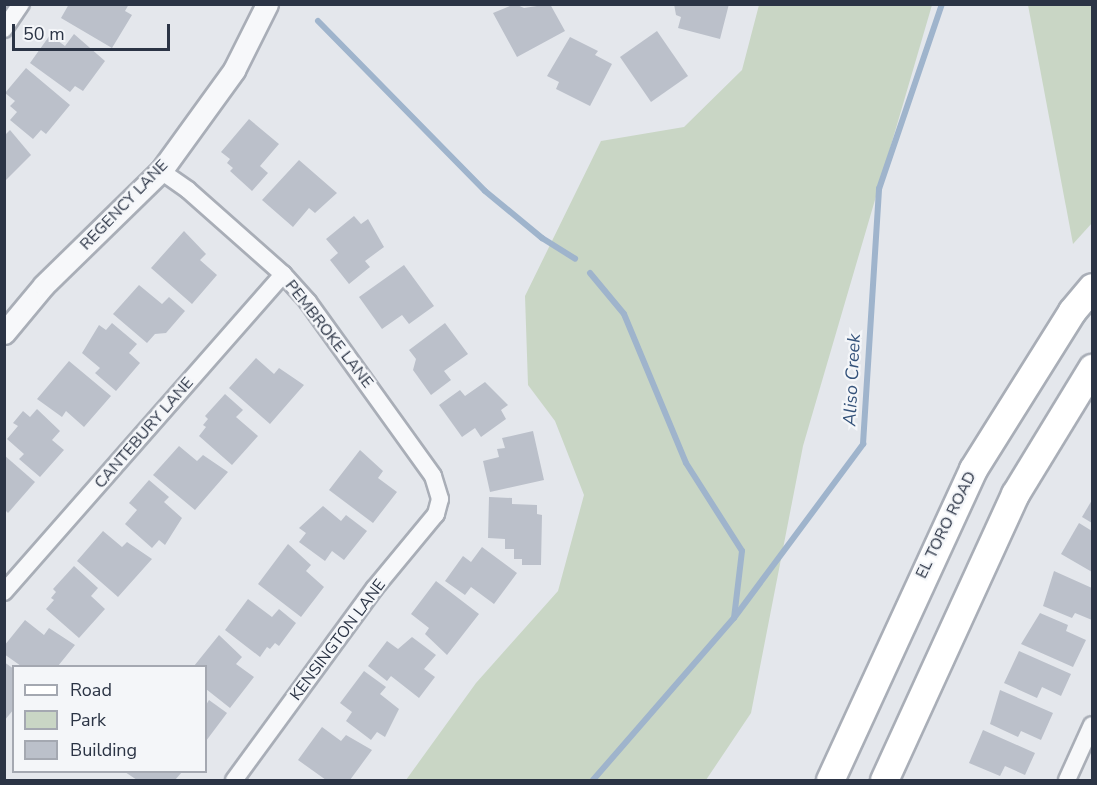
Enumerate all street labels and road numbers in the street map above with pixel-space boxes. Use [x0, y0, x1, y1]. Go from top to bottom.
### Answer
street label: REGENCY LANE [76, 156, 172, 254]
street label: PEMBROKE LANE [281, 276, 377, 392]
street label: CANTEBURY LANE [91, 374, 197, 492]
street label: EL TORO ROAD [912, 468, 980, 582]
street label: KENSINGTON LANE [286, 576, 390, 704]

